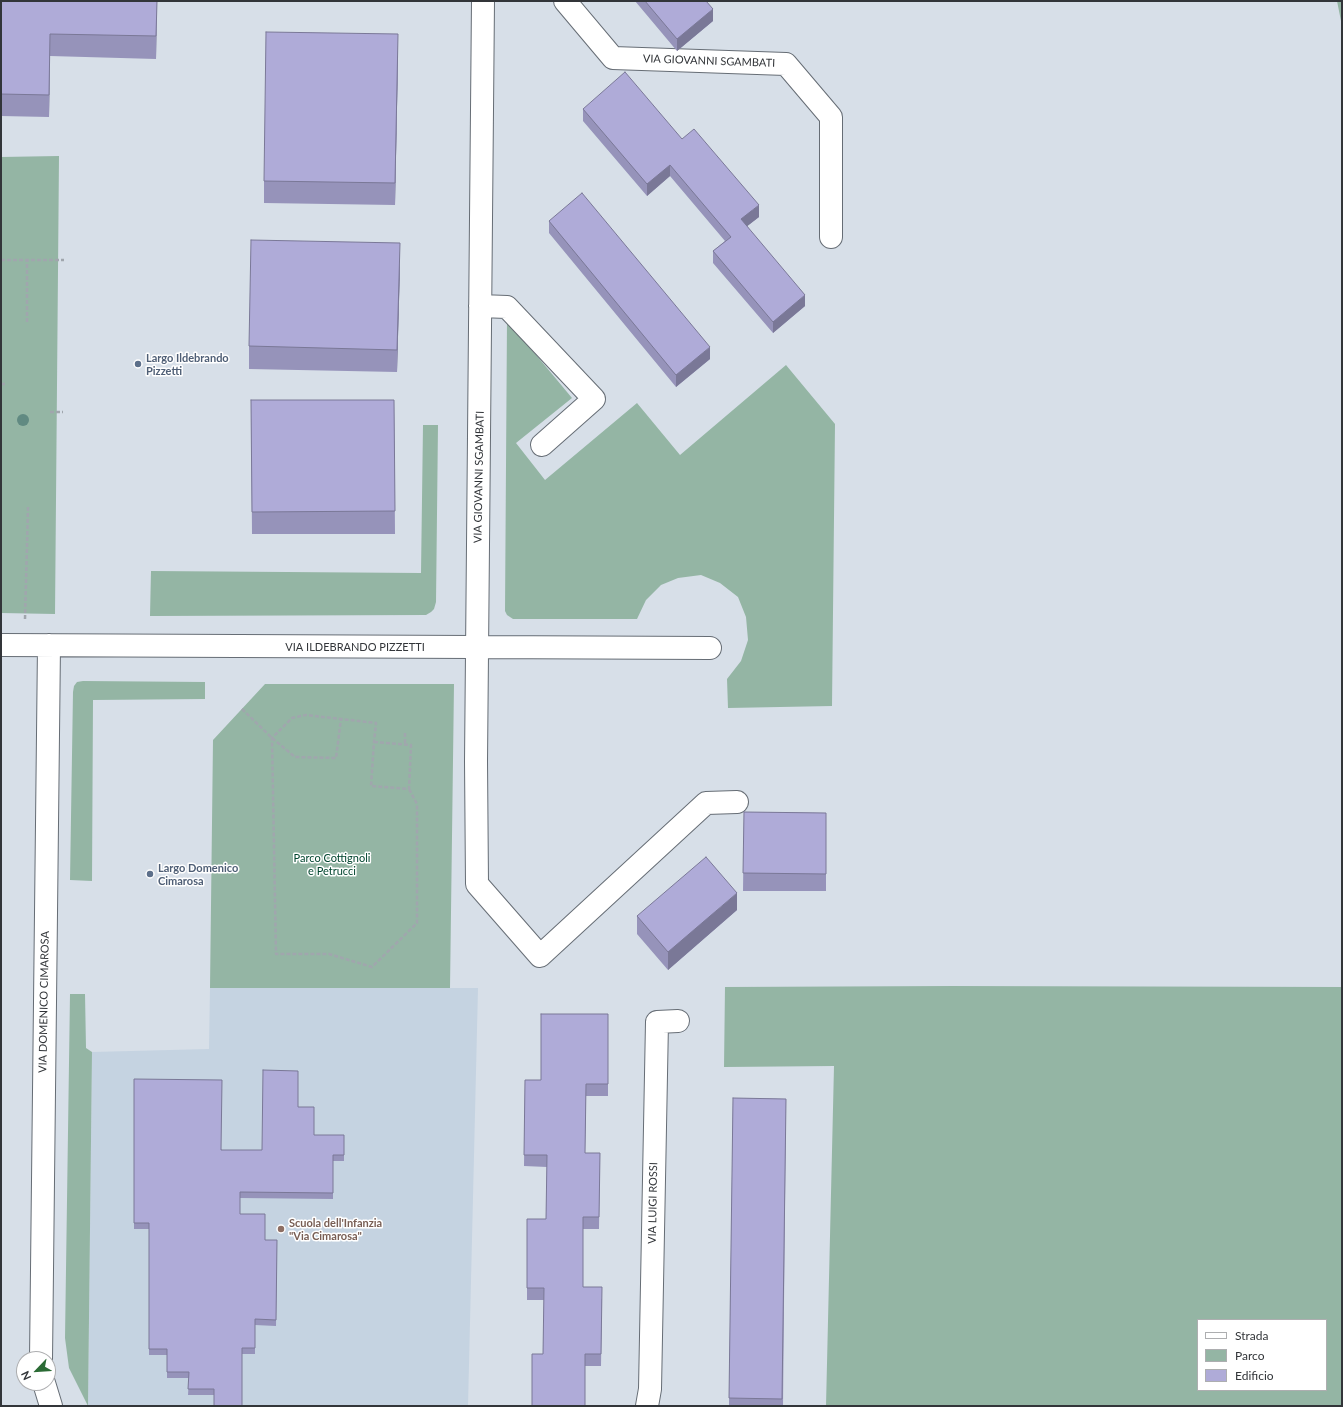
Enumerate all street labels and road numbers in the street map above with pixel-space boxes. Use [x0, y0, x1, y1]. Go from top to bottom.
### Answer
street label: VIA GIOVANNI SGAMBATI [643, 52, 775, 70]
street label: VIA GIOVANNI SGAMBATI [471, 411, 487, 543]
street label: VIA ILDEBRANDO PIZZETTI [285, 640, 425, 654]
street label: VIA DOMENICO CIMAROSA [36, 931, 52, 1073]
street label: VIA LUIGI ROSSI [646, 1162, 660, 1244]

